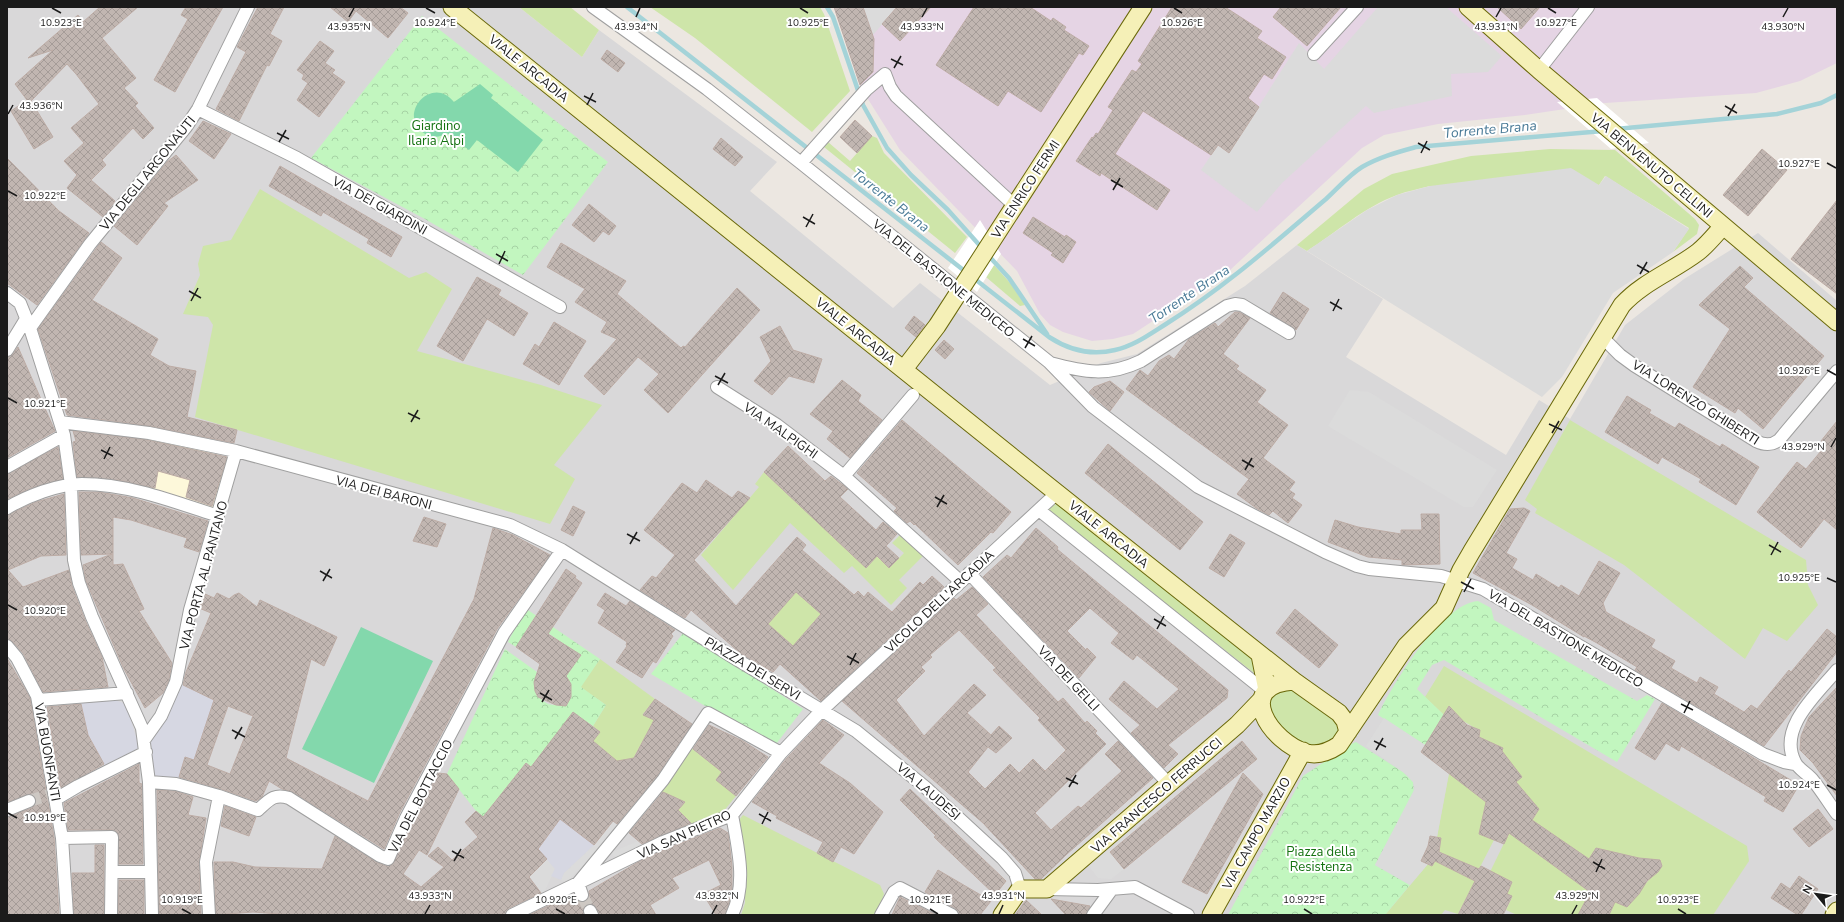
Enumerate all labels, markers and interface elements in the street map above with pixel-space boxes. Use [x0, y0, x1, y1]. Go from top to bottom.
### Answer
text: 10.923°E [40, 16, 82, 30]
text: 10.924°E [414, 16, 456, 30]
text: 10.925°E [787, 16, 829, 30]
text: 10.926°E [1161, 16, 1203, 30]
text: 10.927°E [1535, 16, 1577, 30]
text: 43.935°N [327, 20, 371, 34]
text: 43.934°N [614, 20, 658, 34]
text: 43.933°N [900, 20, 944, 34]
text: 43.931°N [1474, 20, 1518, 34]
text: 43.930°N [1761, 20, 1805, 34]
street label: VIALE ARCADIA [484, 30, 573, 107]
text: 43.936°N [19, 99, 63, 113]
street label: VIA BENVENUTO CELLINI [1586, 109, 1716, 222]
street label: VIA DEGLI ARGONAUTI [95, 113, 200, 235]
water label: Torrente Brana [1443, 116, 1537, 143]
park label: Giardino Ilaria Alpi [408, 117, 464, 150]
street label: VIA ENRICO FERMI [987, 137, 1064, 243]
text: 10.927°E [1778, 157, 1820, 171]
water label: Torrente Brana [848, 164, 933, 237]
street label: VIA DEI GIARDINI [328, 172, 430, 239]
text: 10.922°E [24, 189, 66, 203]
street label: VIA DEL BASTIONE MEDICEO [868, 215, 1018, 342]
water label: Torrente Brana [1145, 260, 1233, 328]
street label: VIALE ARCADIA [811, 293, 900, 370]
street label: VIA LORENZO GHIBERTI [1628, 356, 1763, 449]
text: 10.926°E [1778, 364, 1820, 378]
text: 10.921°E [24, 397, 66, 411]
street label: VIA MALPIGHI [739, 398, 821, 463]
text: 43.929°N [1781, 440, 1825, 454]
street label: VIA DEI BARONI [333, 471, 434, 514]
street label: VIALE ARCADIA [1064, 496, 1153, 573]
street label: VIA PORTA AL PANTANO [175, 499, 233, 653]
street label: VICOLO DELL'ARCADIA [880, 546, 999, 658]
text: 10.925°E [1778, 571, 1820, 585]
street label: VIA DEL BASTIONE MEDICEO [1484, 585, 1647, 692]
text: 10.920°E [24, 604, 66, 618]
street label: PIAZZA DEI SERVI [701, 633, 804, 705]
street label: VIA DEI GELLI [1033, 641, 1103, 715]
street label: VIA BUONFANTI [29, 701, 65, 803]
street label: VIA FRANCESCO FERRUCCI [1087, 734, 1226, 858]
street label: VIA DEL BOTTACCIO [384, 736, 457, 857]
street label: VIA LAUDESI [892, 758, 964, 825]
street label: VIA CAMPO MARZIO [1218, 774, 1295, 894]
text: 10.924°E [1778, 778, 1820, 792]
street label: VIA SAN PIETRO [634, 806, 734, 864]
text: 10.919°E [24, 811, 66, 825]
park label: Piazza della Resistenza [1286, 843, 1356, 876]
north arrow [1796, 874, 1836, 914]
text: N [1799, 882, 1816, 897]
text: 43.933°N [408, 889, 452, 903]
text: 43.932°N [695, 889, 739, 903]
text: 43.931°N [981, 889, 1025, 903]
text: 43.929°N [1555, 889, 1599, 903]
text: 10.919°E [161, 893, 203, 907]
text: 10.920°E [535, 893, 577, 907]
text: 10.921°E [909, 893, 951, 907]
text: 10.922°E [1283, 893, 1325, 907]
text: 10.923°E [1657, 893, 1699, 907]

